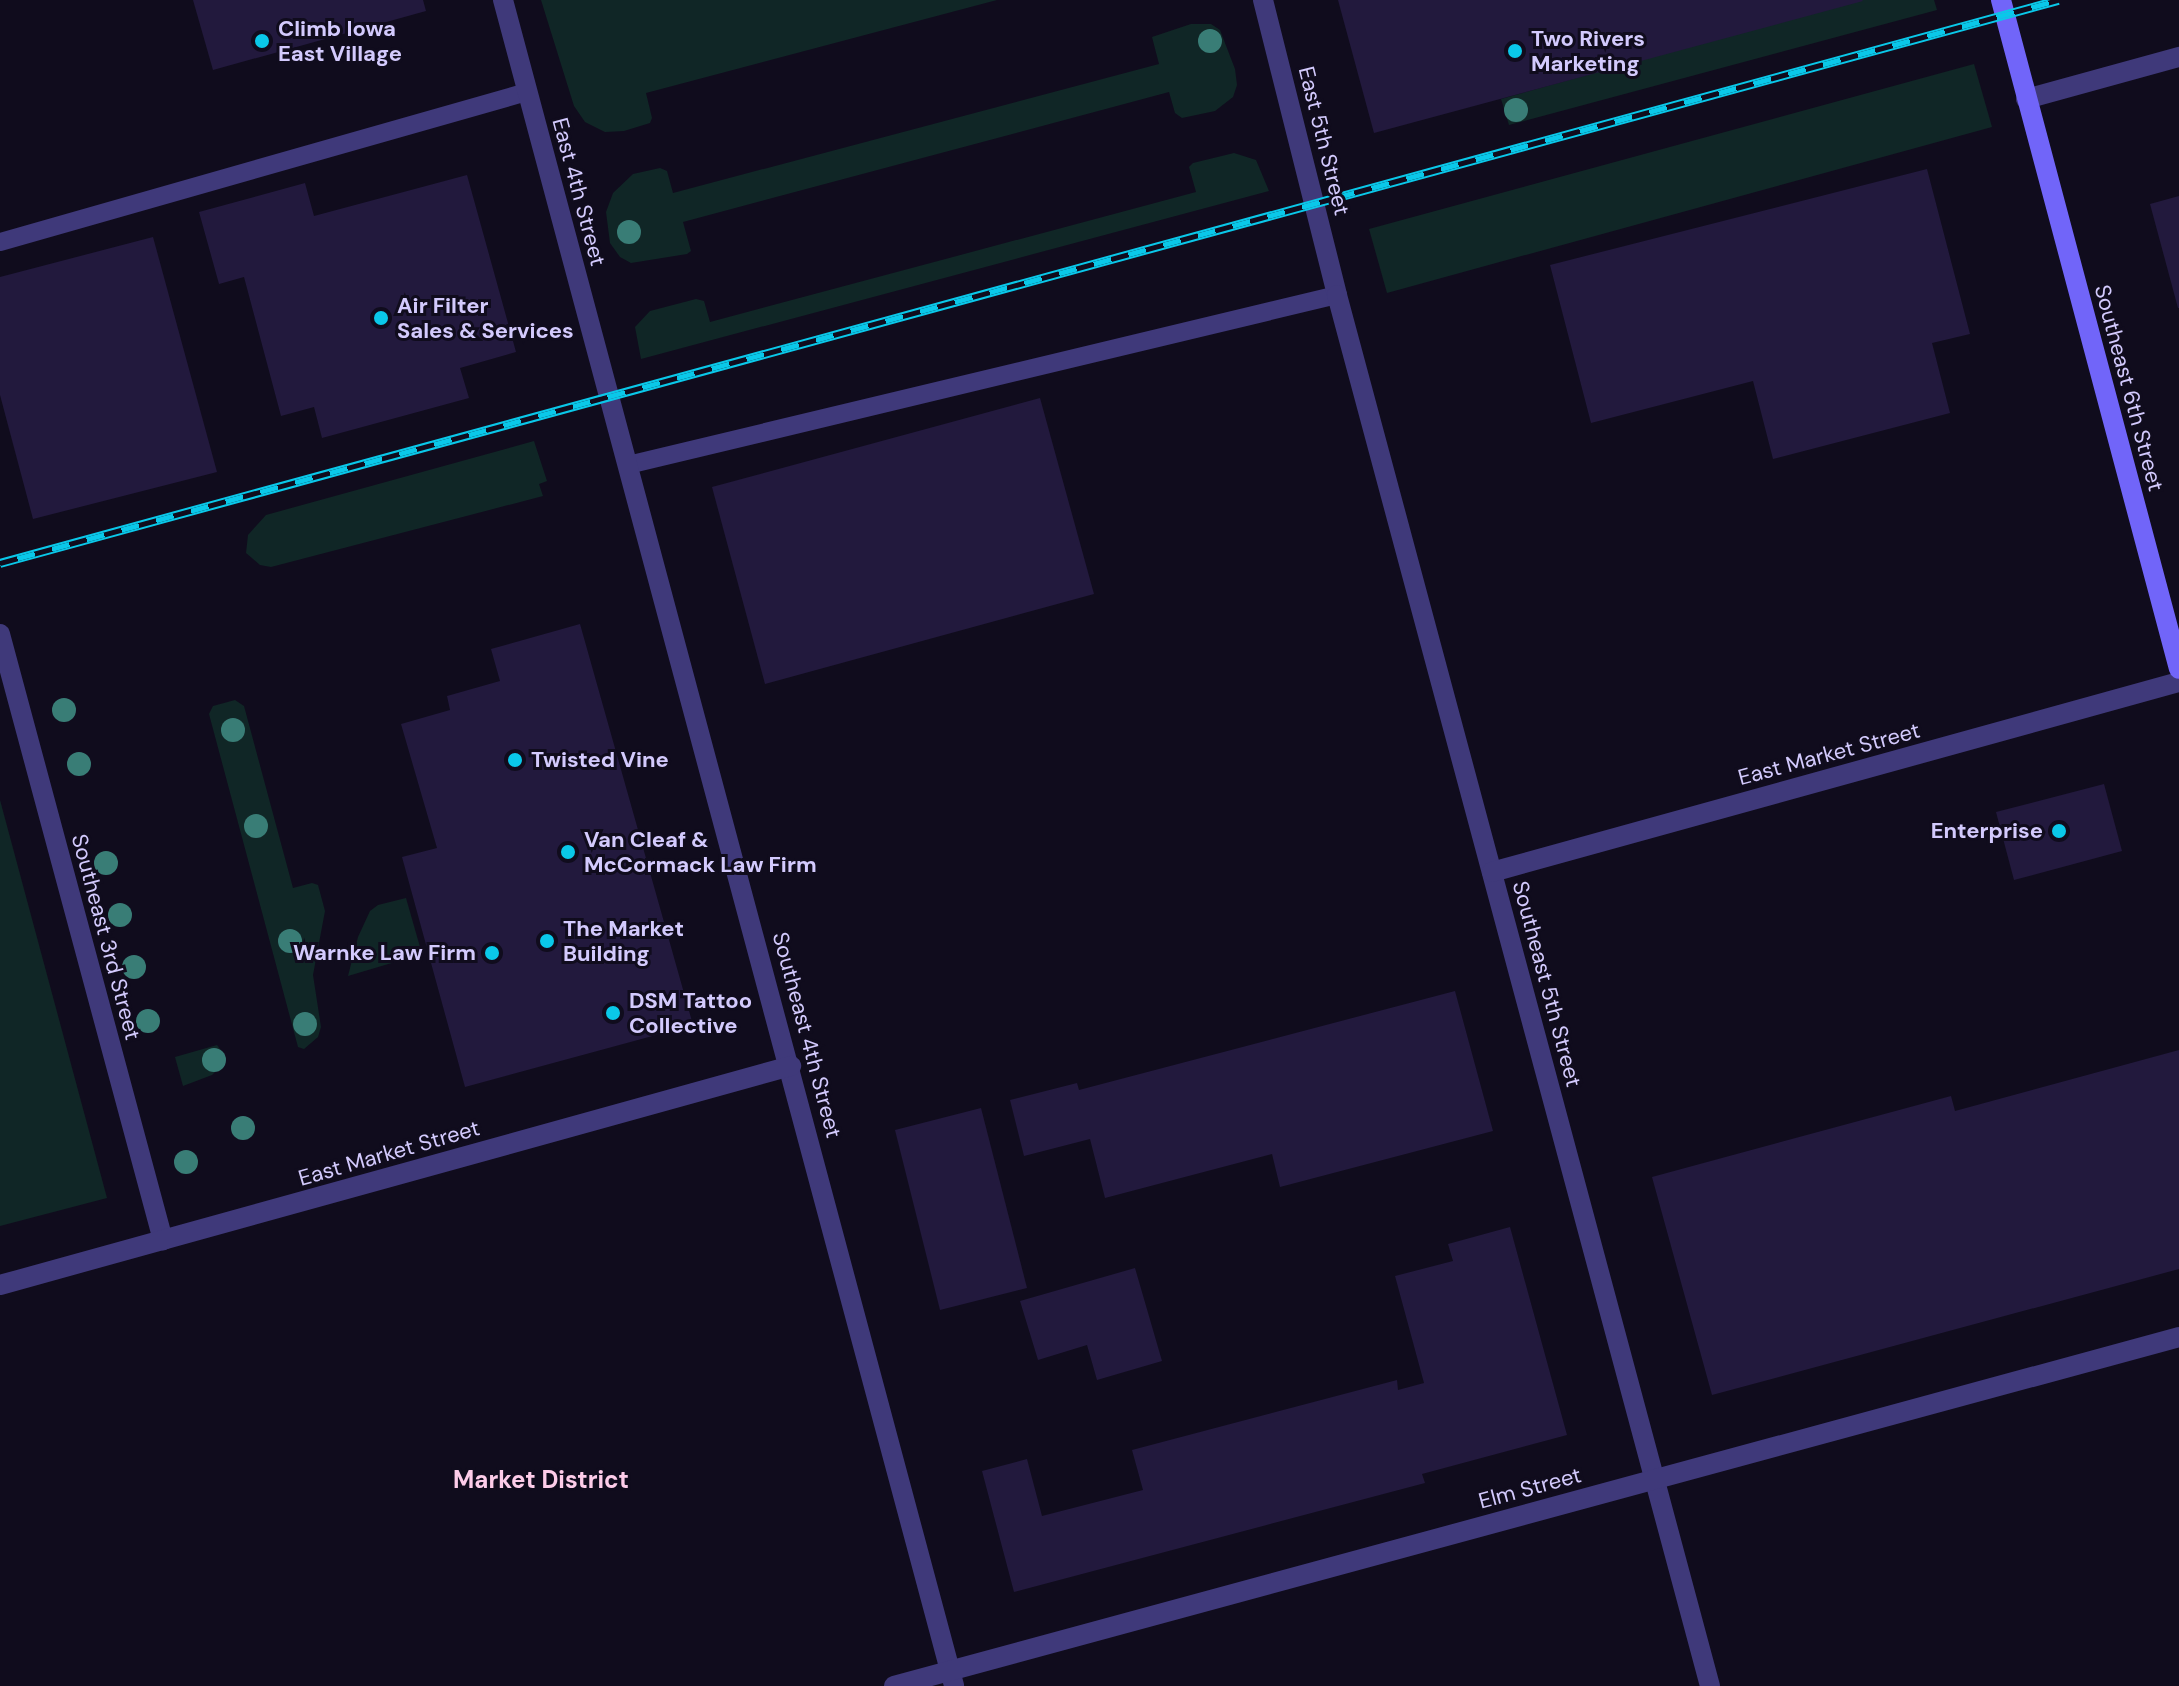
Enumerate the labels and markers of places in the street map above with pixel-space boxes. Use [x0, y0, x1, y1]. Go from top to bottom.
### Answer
place label: Climb Iowa East Village [278, 15, 402, 66]
place label: Two Rivers Marketing [1531, 25, 1645, 76]
marker: Climb Iowa East Village [253, 32, 271, 50]
marker: Two Rivers Marketing [1506, 42, 1524, 60]
place label: Air Filter Sales & Services [397, 292, 574, 344]
marker: Air Filter Sales & Services [372, 309, 390, 327]
place label: Twisted Vine [531, 747, 669, 773]
marker: Twisted Vine [506, 751, 524, 769]
place label: Enterprise [1931, 818, 2043, 844]
marker: Enterprise [2050, 822, 2068, 840]
place label: Van Cleaf & McCormack Law Firm [584, 826, 817, 878]
marker: Van Cleaf & McCormack Law Firm [559, 843, 577, 861]
place label: The Market Building [563, 915, 684, 966]
marker: The Market Building [538, 932, 556, 950]
place label: Warnke Law Firm [293, 940, 476, 966]
marker: Warnke Law Firm [483, 944, 501, 962]
place label: DSM Tattoo Collective [629, 987, 752, 1038]
marker: DSM Tattoo Collective [604, 1004, 622, 1022]

